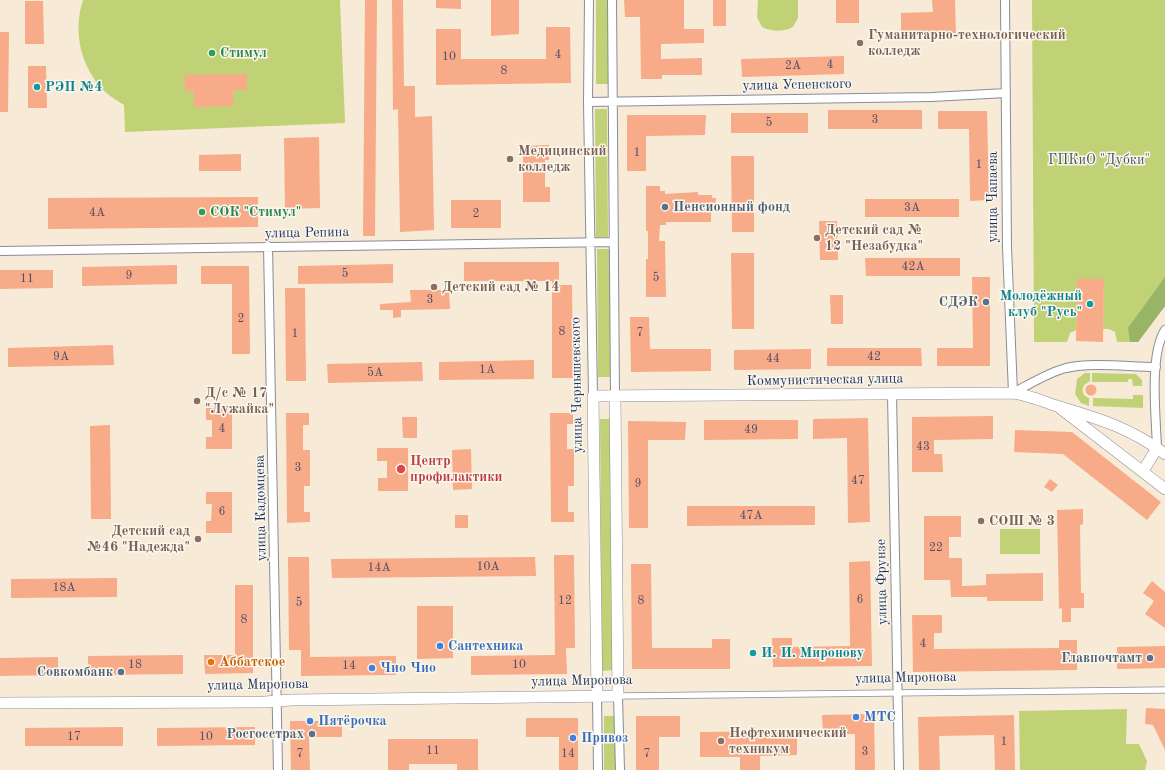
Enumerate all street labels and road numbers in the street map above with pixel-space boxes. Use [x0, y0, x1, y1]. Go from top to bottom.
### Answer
street label: улица Успенского [742, 76, 852, 94]
street label: улица Чапаева [985, 151, 1001, 243]
street label: улица Репина [265, 224, 349, 242]
street label: улица Чернышевского [567, 317, 587, 453]
street label: Коммунистическая улица [747, 370, 903, 390]
street label: улица Кадомцева [252, 455, 270, 561]
street label: улица Фрунзе [873, 539, 891, 625]
street label: улица Миронова [855, 669, 957, 687]
street label: улица Миронова [531, 672, 633, 690]
street label: улица Миронова [207, 676, 309, 694]

